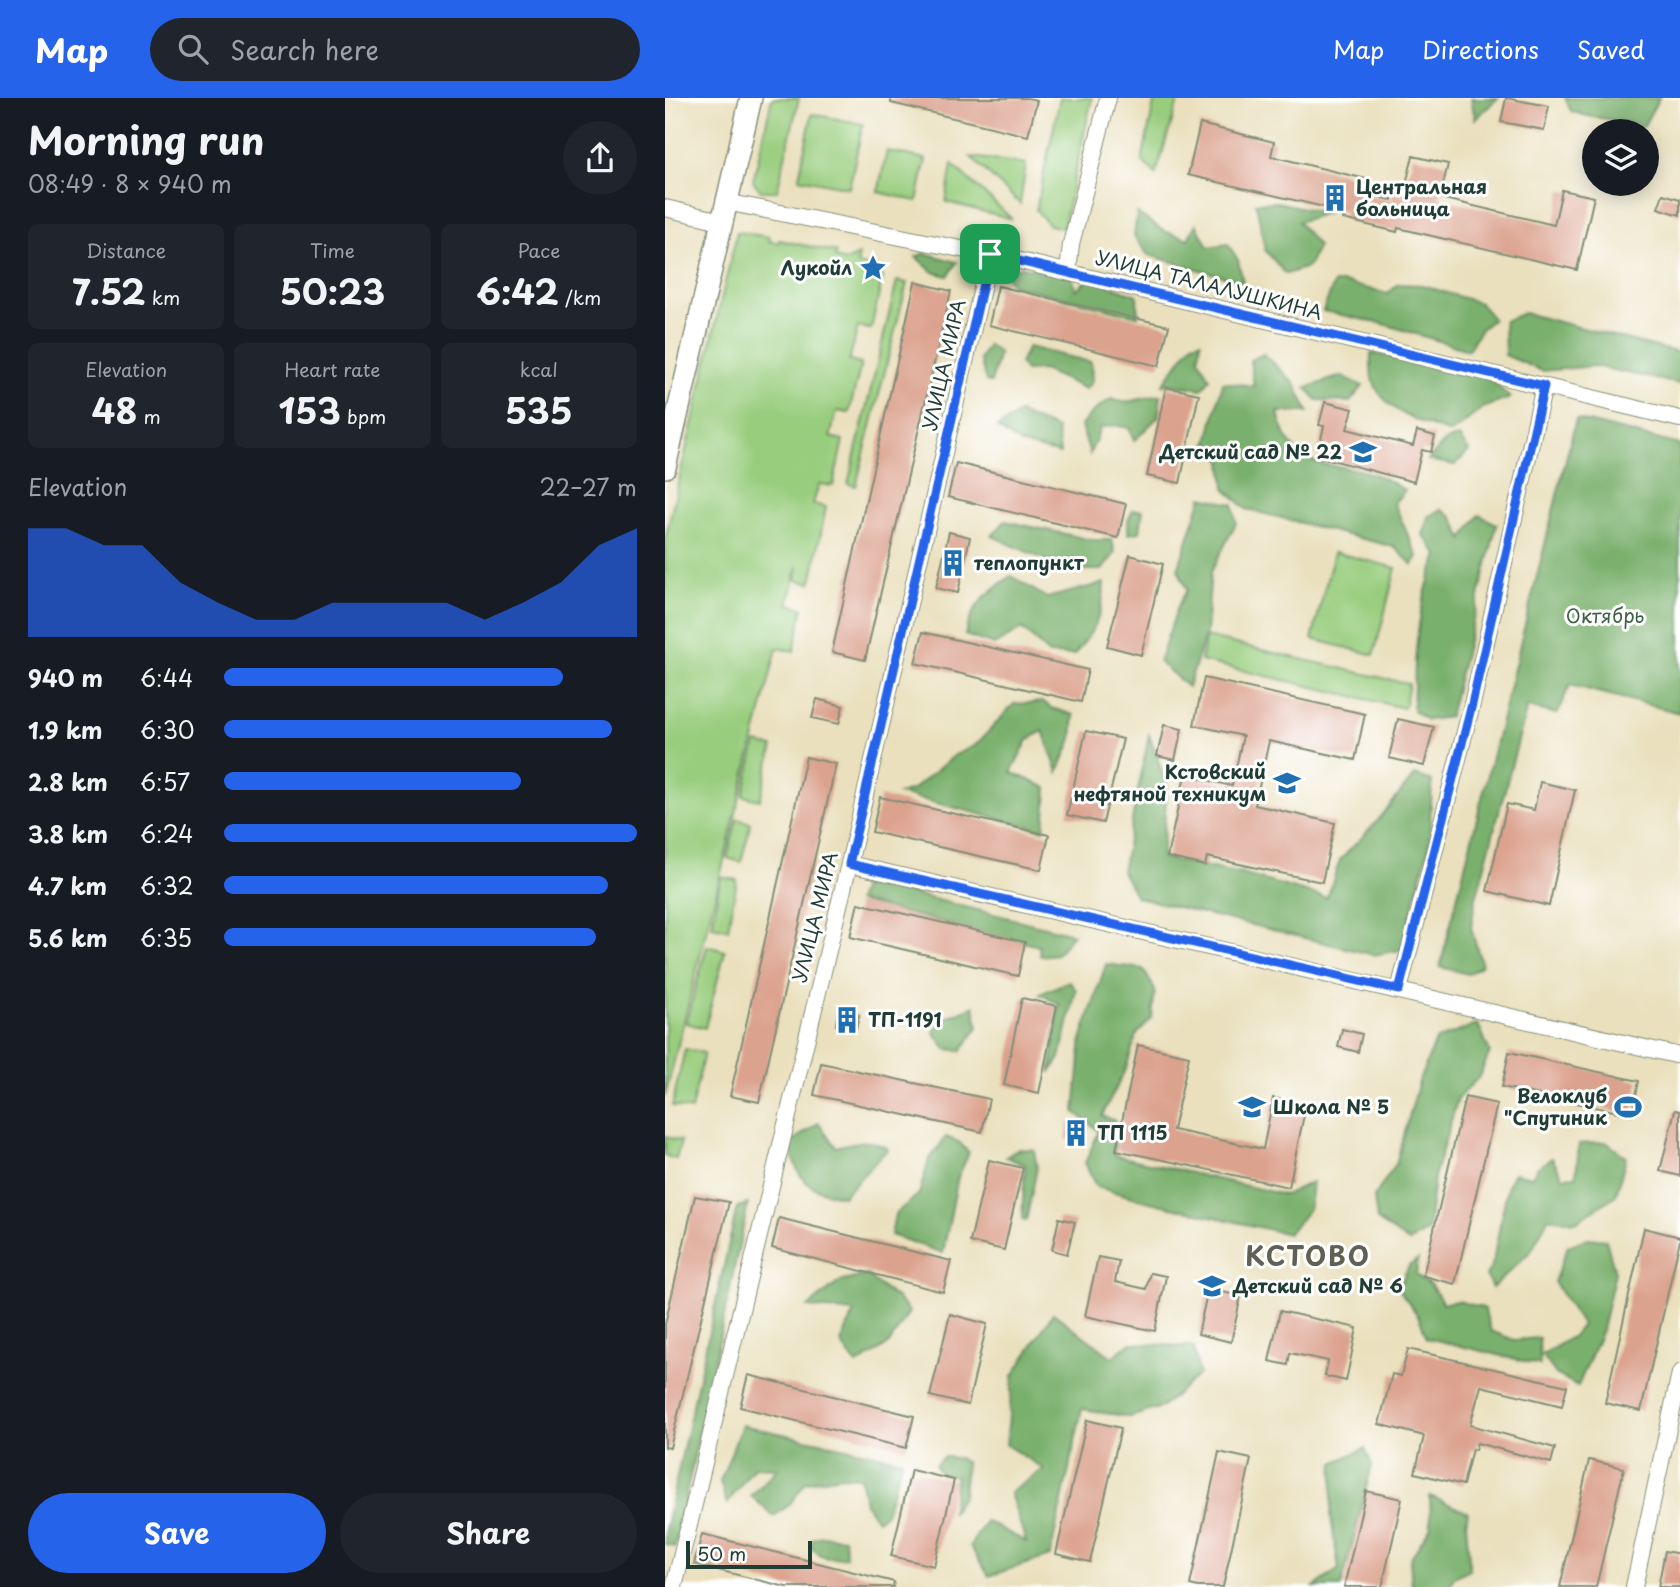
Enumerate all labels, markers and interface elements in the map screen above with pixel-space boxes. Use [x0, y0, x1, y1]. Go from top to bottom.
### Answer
search box [150, 18, 640, 81]
text: Map [35, 24, 108, 74]
icon: search [174, 30, 212, 68]
text: Search here [230, 30, 379, 69]
text: Map [1333, 31, 1384, 67]
text: Directions [1422, 31, 1539, 67]
text: Saved [1577, 31, 1645, 67]
text: Morning run [28, 111, 264, 168]
map controls [1582, 119, 1659, 196]
button: layers [1582, 119, 1659, 196]
button: share [563, 121, 637, 195]
text: 08:49 · 8 × 940 m [28, 166, 232, 201]
place label: Центральная больница [1356, 172, 1487, 222]
building icon: Центральная больница [1320, 183, 1350, 213]
pin [960, 224, 1020, 284]
icon: arrive [971, 235, 1009, 273]
text: Distance [86, 236, 166, 264]
text: Time [310, 236, 355, 264]
text: Pace [517, 236, 560, 264]
street label: УЛИЦА ТАЛАЛУШКИНА [1093, 242, 1325, 326]
place label: Лукойл [781, 253, 852, 281]
place icon: Лукойл [858, 253, 888, 283]
text: 7.52 [72, 264, 146, 317]
text: 50:23 [280, 264, 385, 317]
text: 6:42 [476, 264, 559, 317]
text: km [146, 283, 180, 311]
text: /km [559, 283, 601, 311]
street label: УЛИЦА МИРА [914, 296, 972, 433]
text: Elevation [85, 355, 167, 383]
text: Heart rate [285, 355, 380, 383]
text: kcal [520, 355, 558, 383]
text: 48 [91, 383, 137, 436]
text: 153 [279, 383, 341, 436]
text: 535 [505, 383, 573, 436]
text: m [137, 402, 161, 430]
text: bpm [341, 402, 386, 430]
place label: Детский сад № 22 [1159, 437, 1342, 465]
school or university icon: Детский сад № 22 [1348, 437, 1378, 467]
text: Elevation [28, 469, 127, 504]
text: 22–27 m [539, 469, 637, 504]
building icon: теплопункт [938, 548, 968, 578]
place label: теплопункт [974, 548, 1085, 576]
park label: Октябрь [1566, 601, 1645, 629]
text: 940 m [28, 660, 103, 695]
text: 6:44 [140, 660, 193, 695]
text: 1.9 km [28, 712, 102, 747]
text: 6:30 [140, 712, 195, 747]
place label: Кстовский нефтяной техникум [1073, 757, 1266, 807]
text: 2.8 km [28, 764, 108, 799]
text: 6:57 [140, 764, 190, 799]
school or university icon: Кстовский нефтяной техникум [1272, 768, 1302, 798]
text: 3.8 km [28, 816, 108, 851]
text: 6:24 [140, 816, 194, 851]
street label: УЛИЦА МИРА [784, 848, 844, 985]
text: 4.7 km [28, 868, 107, 903]
text: 6:32 [140, 868, 194, 903]
text: 5.6 km [28, 920, 107, 955]
text: 6:35 [140, 920, 192, 955]
building icon: ТП-1191 [832, 1005, 862, 1035]
place label: ТП-1191 [868, 1005, 942, 1033]
place label: Велоклуб "Спутиник [1504, 1081, 1608, 1131]
school or university icon: Школа № 5 [1237, 1092, 1267, 1122]
place label: Школа № 5 [1273, 1092, 1389, 1120]
sports icon: Велоклуб "Спутиник [1613, 1092, 1643, 1122]
building icon: ТП 1115 [1061, 1118, 1091, 1148]
place label: ТП 1115 [1097, 1118, 1168, 1146]
district label: КСТОВО [1245, 1236, 1371, 1275]
school or university icon: Детский сад № 6 [1197, 1271, 1227, 1301]
place label: Детский сад № 6 [1232, 1271, 1403, 1299]
button: Save [28, 1493, 326, 1573]
button: Share [340, 1493, 637, 1573]
scale bar [686, 1538, 812, 1570]
text: 50 m [697, 1539, 746, 1567]

